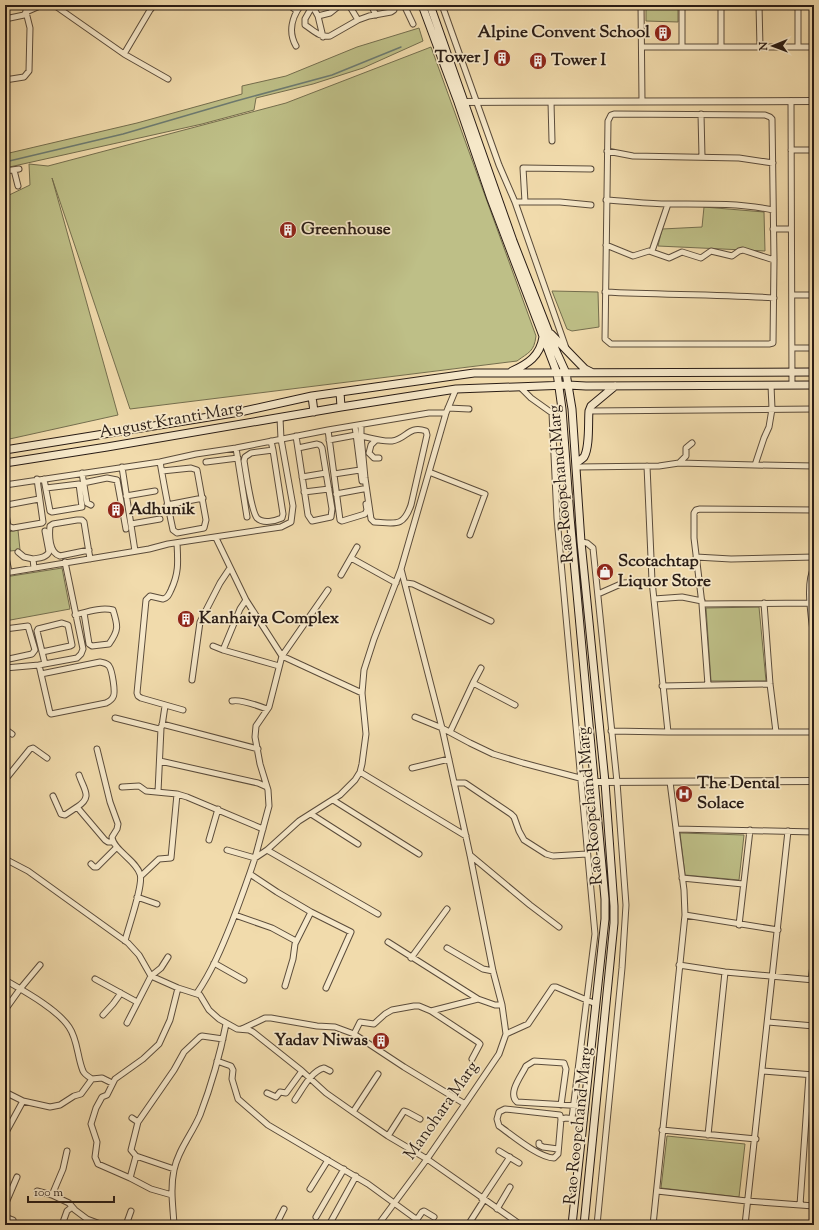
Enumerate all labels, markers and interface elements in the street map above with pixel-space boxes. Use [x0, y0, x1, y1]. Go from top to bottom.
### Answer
place label: Alpine Convent School [477, 21, 650, 45]
building icon: Alpine Convent School [653, 23, 673, 43]
north arrow [753, 26, 793, 66]
text: N [756, 41, 772, 52]
place label: Tower J [435, 46, 489, 70]
building icon: Tower J [492, 48, 512, 68]
place label: Tower I [551, 49, 606, 73]
building icon: Tower I [528, 51, 548, 71]
place label: Greenhouse [301, 218, 391, 242]
building icon: Greenhouse [278, 220, 298, 240]
street label: August Kranti Marg [97, 397, 245, 445]
street label: Rao Roopchand Marg [543, 404, 581, 564]
place label: Adhunik [129, 498, 196, 522]
building icon: Adhunik [106, 500, 126, 520]
place label: Scotachtap Liquor Store [618, 550, 711, 594]
shop icon: Scotachtap Liquor Store [595, 562, 615, 582]
place label: Kanhaiya Complex [199, 607, 340, 631]
building icon: Kanhaiya Complex [176, 609, 196, 629]
street label: Rao Roopchand Marg [572, 726, 610, 886]
place label: The Dental Solace [697, 772, 780, 816]
hospital icon: The Dental Solace [674, 784, 694, 804]
place label: Yadav Niwas [274, 1029, 368, 1053]
building icon: Yadav Niwas [371, 1031, 391, 1051]
street label: Rao Roopchand Marg [559, 1046, 599, 1206]
street label: Manohara Marg [399, 1057, 485, 1165]
scale bar [28, 1178, 114, 1204]
text: 100 m [34, 1184, 63, 1202]

